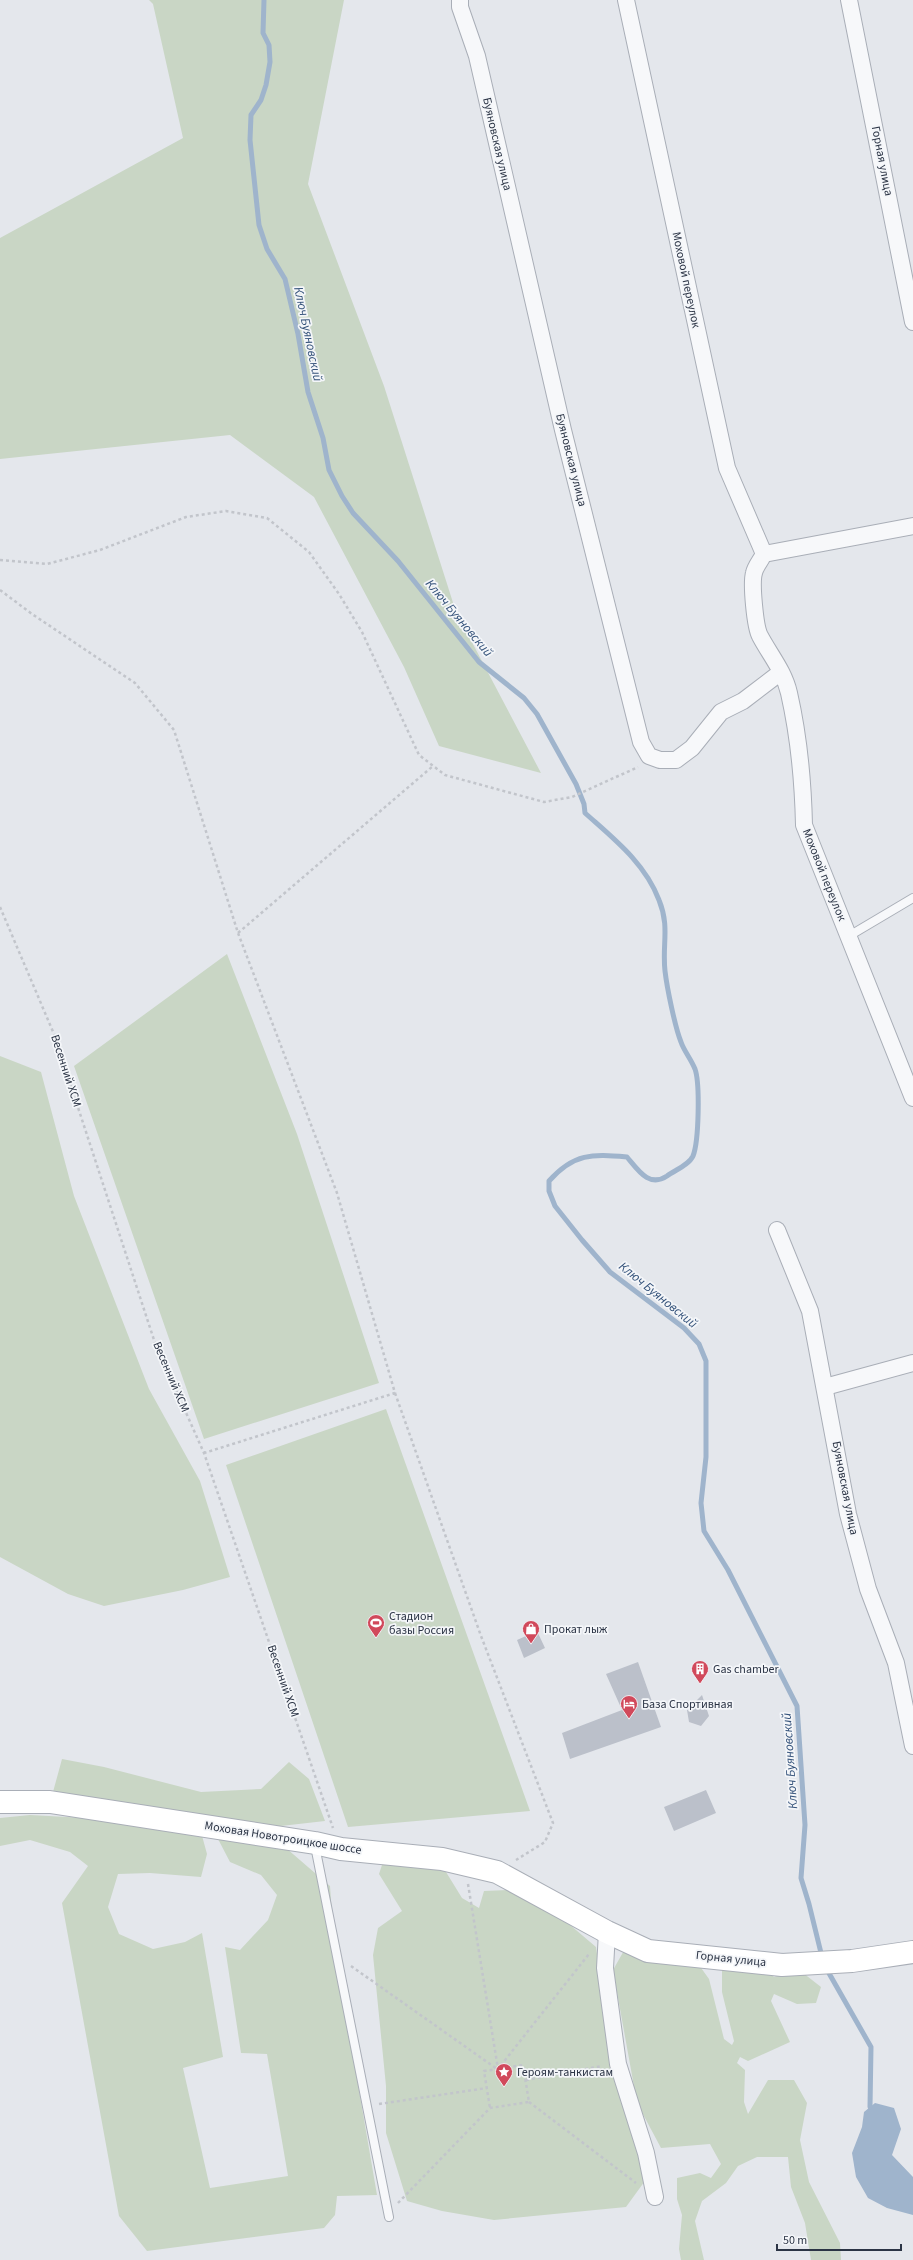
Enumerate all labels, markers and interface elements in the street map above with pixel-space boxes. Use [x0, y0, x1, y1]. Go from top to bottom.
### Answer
street label: Буяновская улица [478, 96, 516, 192]
street label: Горная улица [867, 125, 897, 197]
street label: Моховой переулок [667, 230, 705, 330]
water label: Ключ Буяновский [289, 285, 327, 383]
street label: Буяновская улица [551, 412, 591, 508]
water label: Ключ Буяновский [421, 575, 497, 661]
street label: Моховой переулок [798, 826, 850, 924]
street label: Весенний ХСМ [46, 1033, 86, 1109]
water label: Ключ Буяновский [615, 1258, 701, 1332]
street label: Весенний ХСМ [148, 1339, 194, 1415]
street label: Буяновская улица [828, 1440, 862, 1536]
place label: Стадион базы Россия [389, 1608, 454, 1639]
sports icon: Стадион базы Россия [366, 1613, 386, 1638]
shop icon: Прокат лыж [521, 1619, 541, 1644]
place label: Прокат лыж [544, 1621, 608, 1638]
street label: Весенний ХСМ [263, 1643, 303, 1719]
building icon: Gas chamber [690, 1659, 710, 1684]
place label: Gas chamber [713, 1661, 779, 1678]
hotel icon: База Спортивная [619, 1694, 639, 1719]
place label: База Спортивная [642, 1696, 733, 1713]
water label: Ключ Буяновский [778, 1712, 802, 1810]
street label: Моховая Новотроицкое шоссе [203, 1817, 363, 1859]
street label: Горная улица [695, 1947, 767, 1971]
place icon: Героям-танкистам [494, 2062, 514, 2087]
place label: Героям-танкистам [517, 2064, 613, 2081]
scale bar [777, 2226, 901, 2252]
text: 50 m [783, 2232, 807, 2249]

